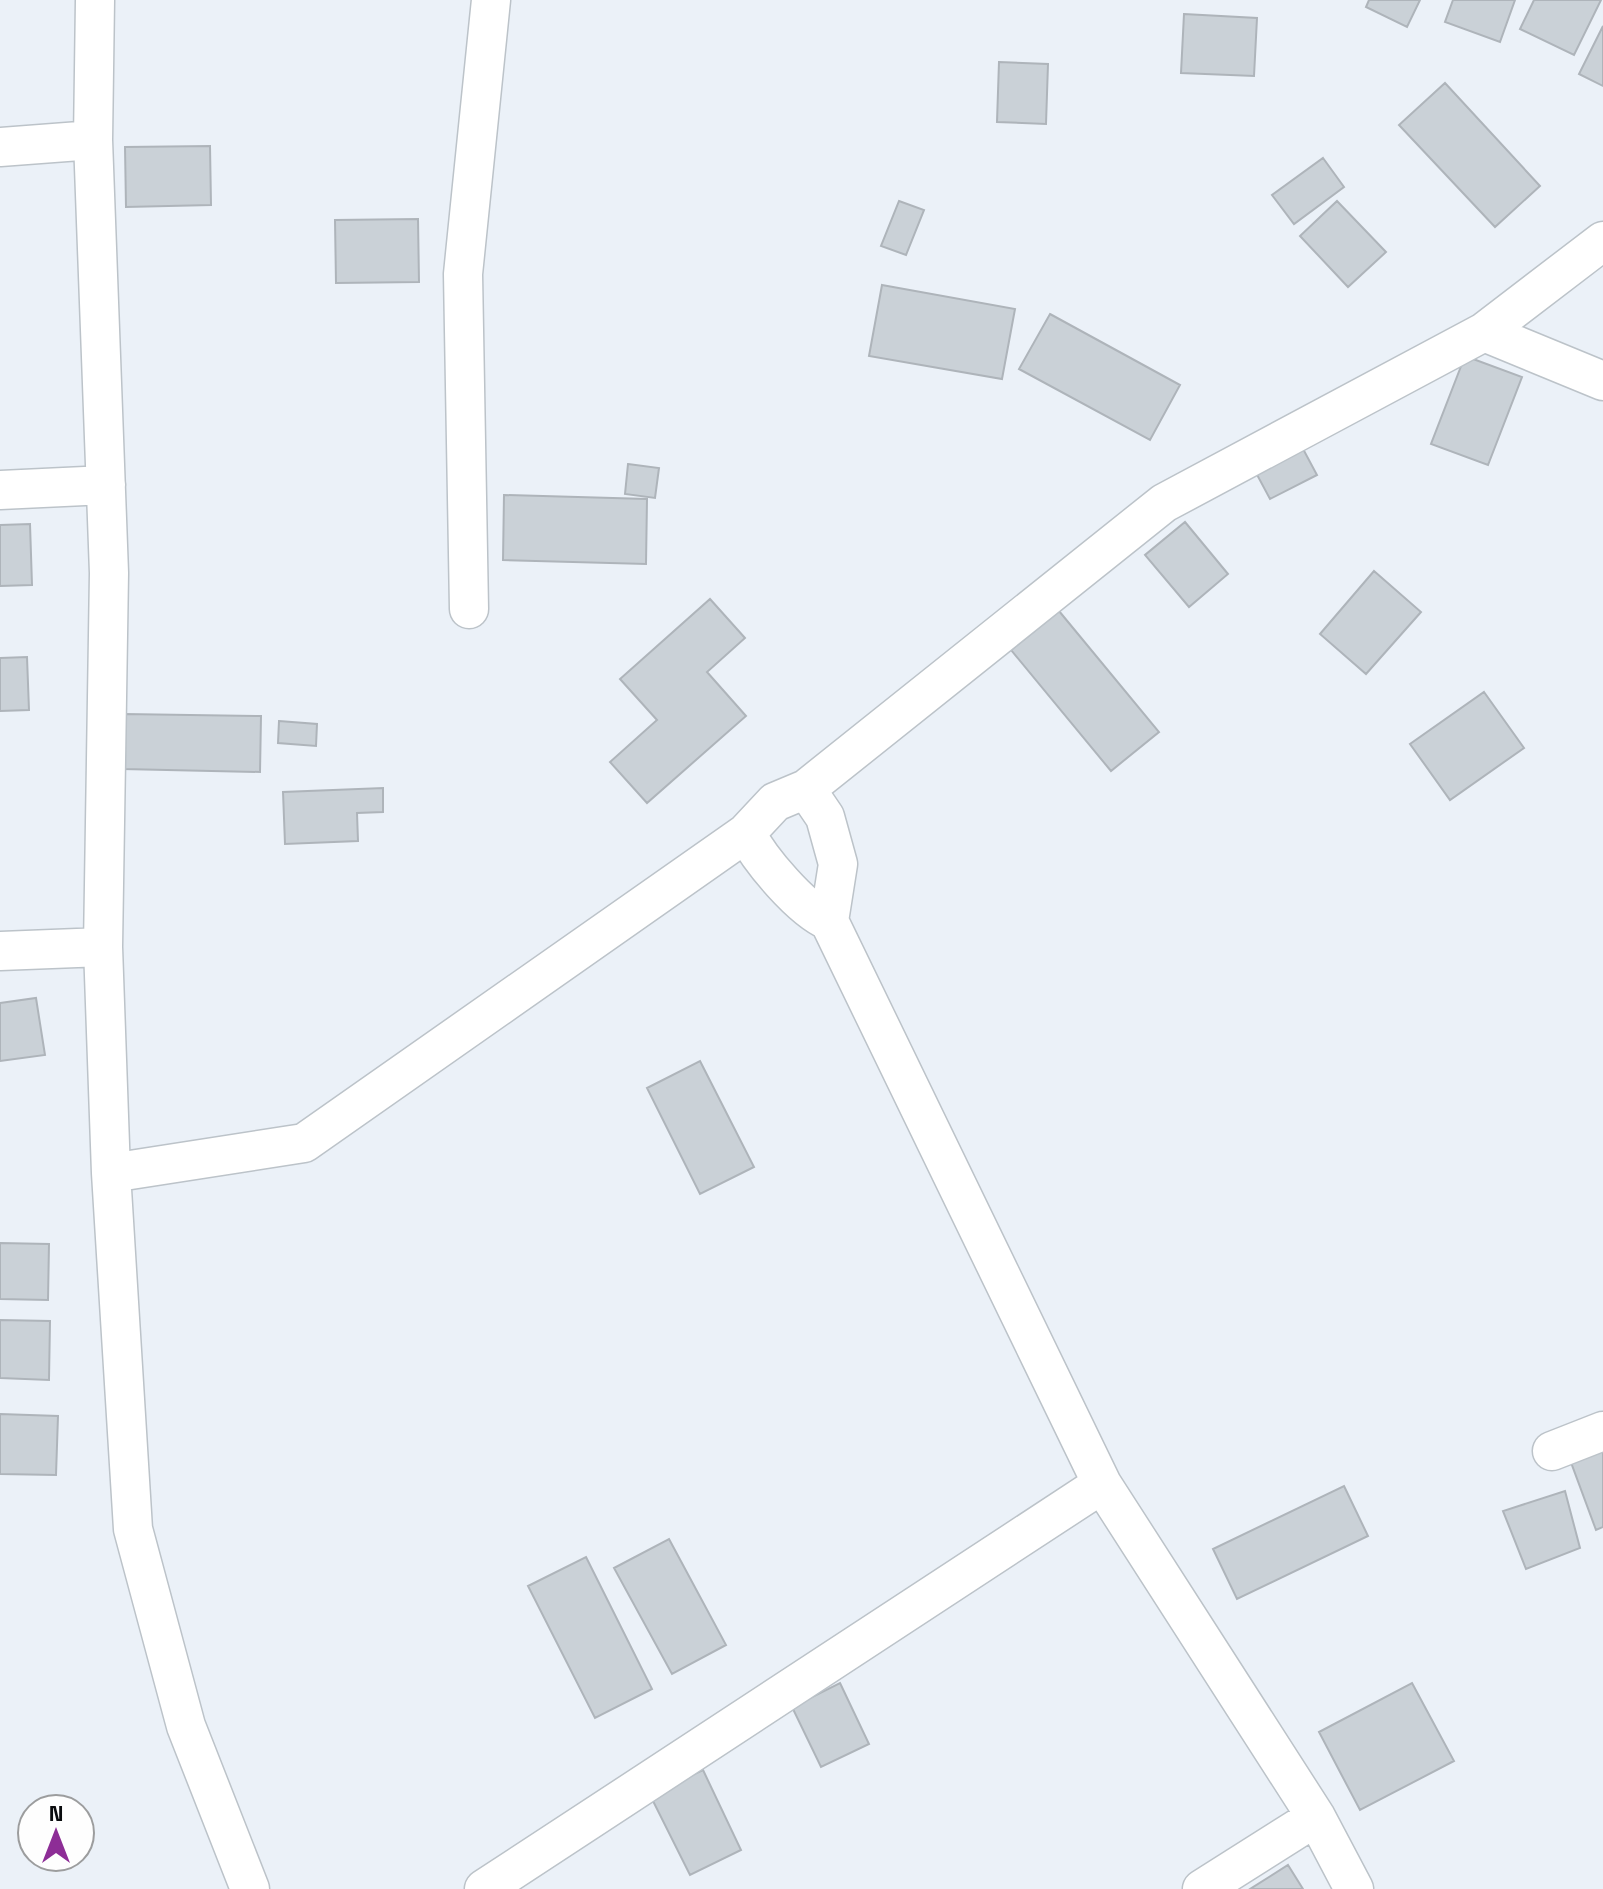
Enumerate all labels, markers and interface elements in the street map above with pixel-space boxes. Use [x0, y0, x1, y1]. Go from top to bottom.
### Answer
north arrow [16, 1793, 96, 1873]
text: N [49, 1799, 63, 1827]

